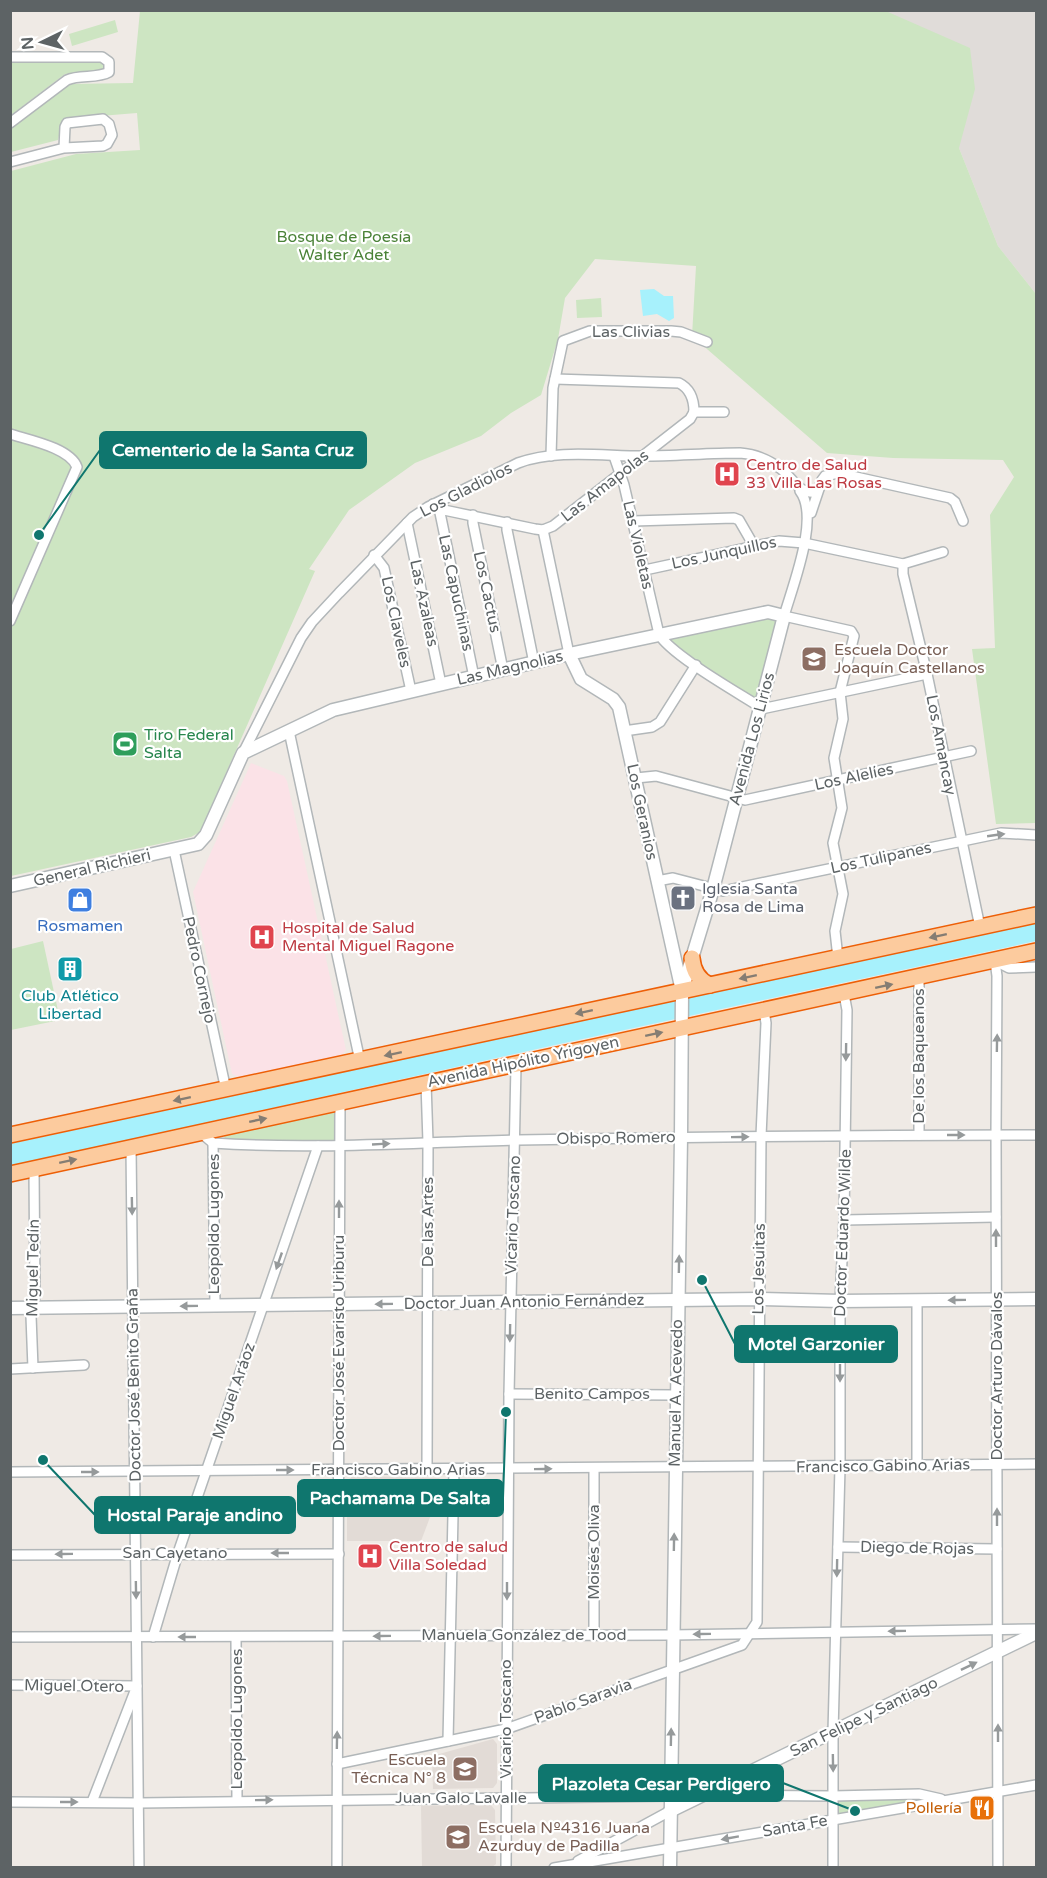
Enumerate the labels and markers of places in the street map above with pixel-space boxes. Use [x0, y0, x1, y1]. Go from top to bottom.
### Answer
callout: Cementerio de la Santa Cruz [100, 432, 366, 468]
place label: Centro de Salud 33 Villa Las Rosas [746, 455, 882, 493]
hospital icon: Centro de Salud 33 Villa Las Rosas [712, 459, 742, 489]
place label: Escuela Doctor Joaquín Castellanos [834, 640, 985, 678]
school or university icon: Escuela Doctor Joaquín Castellanos [799, 644, 829, 674]
place label: Tiro Federal Salta [144, 725, 234, 763]
sports icon: Tiro Federal Salta [110, 729, 140, 759]
place label: Iglesia Santa Rosa de Lima [702, 879, 804, 917]
church icon: Iglesia Santa Rosa de Lima [668, 883, 698, 913]
shop icon: Rosmamen [65, 885, 95, 915]
place label: Rosmamen [37, 916, 123, 936]
place label: Hospital de Salud Mental Miguel Ragone [282, 918, 454, 956]
hospital icon: Hospital de Salud Mental Miguel Ragone [247, 922, 277, 952]
building icon: Club Atlético Libertad [55, 954, 85, 984]
place label: Club Atlético Libertad [21, 986, 119, 1024]
callout: Motel Garzonier [735, 1326, 897, 1362]
callout: Pachamama De Salta [298, 1480, 503, 1516]
callout: Hostal Paraje andino [95, 1497, 295, 1533]
place label: Centro de salud Villa Soledad [389, 1537, 508, 1575]
hospital icon: Centro de salud Villa Soledad [355, 1541, 385, 1571]
place label: Escuela Técnica N° 8 [351, 1750, 446, 1788]
school or university icon: Escuela Técnica N° 8 [450, 1754, 480, 1784]
callout: Plazoleta Cesar Perdigero [539, 1765, 783, 1801]
restaurant icon: Pollería [967, 1793, 997, 1823]
place label: Pollería [906, 1798, 962, 1818]
place label: Escuela Nº4316 Juana Azurduy de Padilla [478, 1818, 650, 1856]
school or university icon: Escuela Nº4316 Juana Azurduy de Padilla [443, 1822, 473, 1852]

